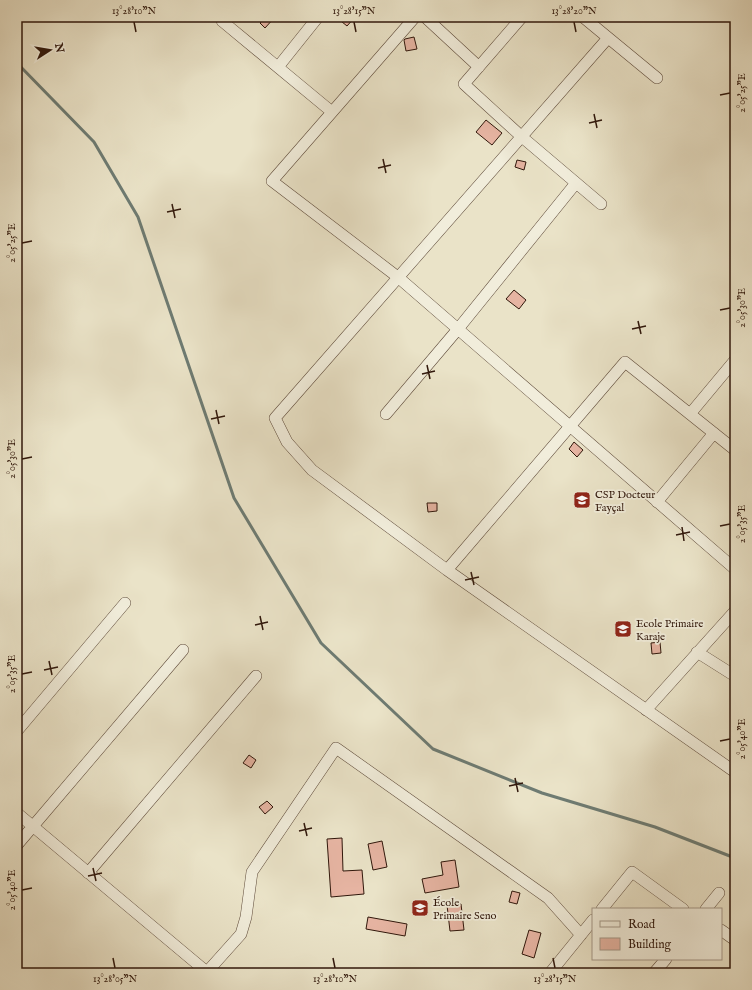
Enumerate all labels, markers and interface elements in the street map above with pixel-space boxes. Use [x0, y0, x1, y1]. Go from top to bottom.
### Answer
text: 13°28'10"N [112, 5, 156, 18]
text: 13°28'15"N [333, 5, 376, 18]
text: 13°28'20"N [551, 5, 597, 18]
north arrow [30, 30, 70, 70]
text: N [51, 41, 67, 55]
text: 2°05'25"E [736, 73, 749, 113]
text: 2°05'25"E [6, 223, 19, 263]
text: 2°05'30"E [736, 288, 749, 328]
text: 2°05'30"E [6, 439, 19, 479]
place label: CSP Docteur Fayçal [595, 488, 655, 515]
school or university icon: CSP Docteur Fayçal [572, 490, 592, 510]
text: 2°05'35"E [736, 505, 749, 543]
place label: Ecole Primaire Karaje [636, 617, 703, 644]
school or university icon: Ecole Primaire Karaje [613, 619, 633, 639]
text: 2°05'35"E [6, 655, 19, 693]
text: 2°05'40"E [736, 719, 749, 759]
text: 2°05'40"E [6, 870, 19, 910]
place label: École Primaire Seno [433, 896, 497, 923]
school or university icon: École Primaire Seno [410, 898, 430, 918]
legend [592, 908, 722, 960]
text: Road [628, 917, 656, 932]
text: Building [628, 937, 672, 952]
text: 13°28'05"N [93, 973, 137, 986]
text: 13°28'10"N [313, 973, 357, 986]
text: 13°28'15"N [534, 973, 577, 986]

